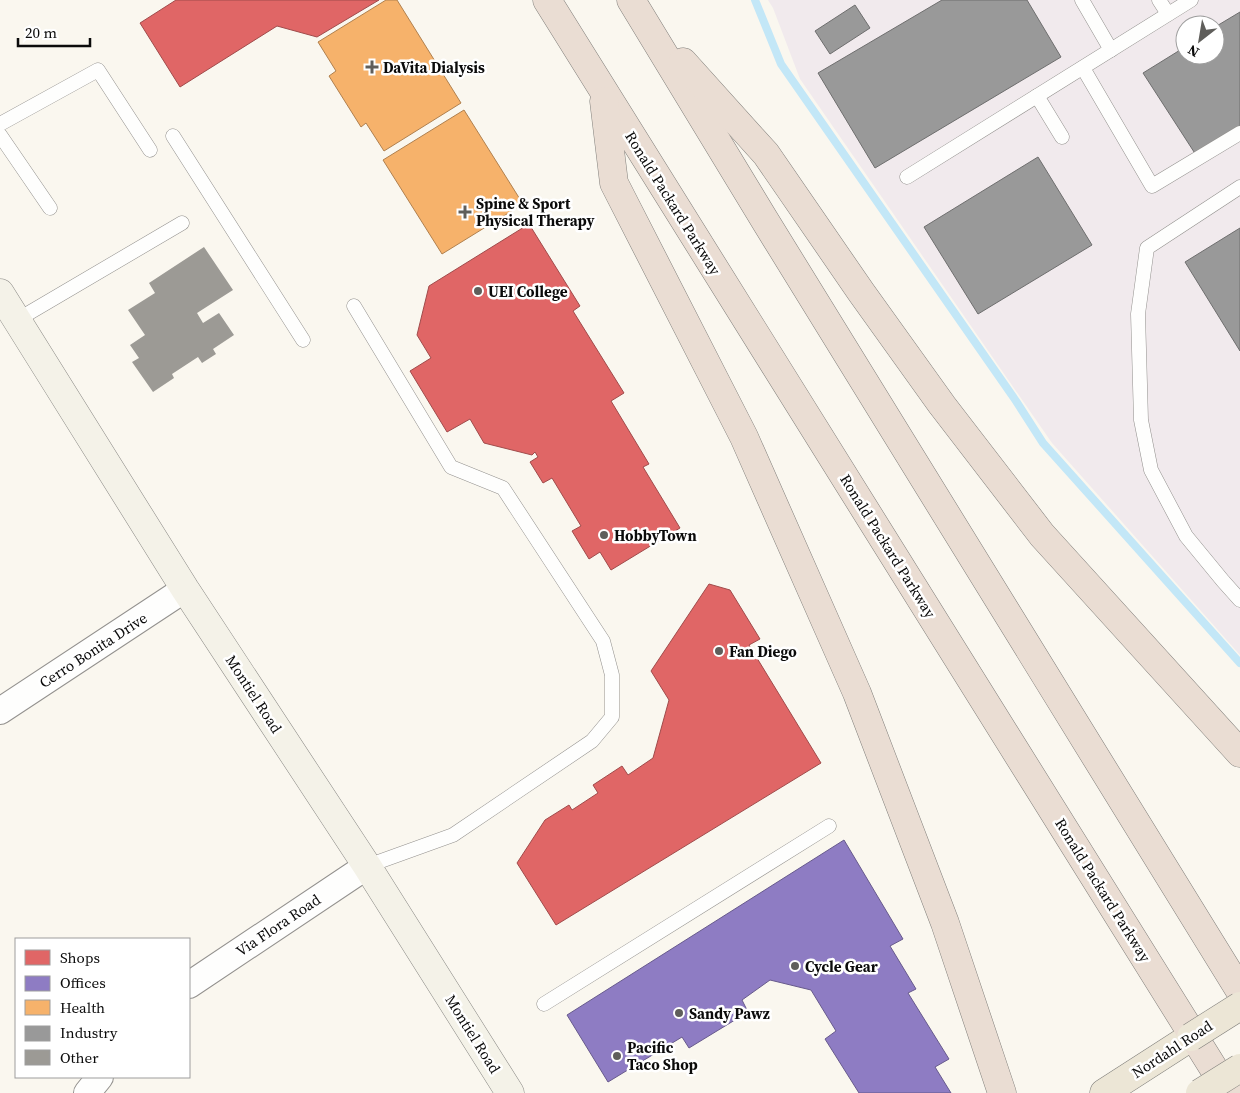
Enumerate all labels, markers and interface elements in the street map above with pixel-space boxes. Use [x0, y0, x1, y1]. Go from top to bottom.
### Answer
scale bar [18, 15, 90, 47]
north arrow [1175, 15, 1225, 65]
text: 20 m [25, 22, 57, 43]
text: N [1184, 40, 1203, 62]
place label: DaVita Dialysis [383, 57, 485, 78]
marker: DaVita Dialysis [365, 60, 379, 74]
street label: Ronald Packard Parkway [620, 127, 726, 279]
place label: Spine & Sport Physical Therapy [476, 193, 594, 231]
marker: Spine & Sport Physical Therapy [458, 205, 472, 219]
place label: UEI College [488, 281, 568, 302]
marker: UEI College [472, 285, 484, 297]
street label: Ronald Packard Parkway [835, 470, 941, 622]
place label: HobbyTown [614, 525, 697, 546]
marker: HobbyTown [598, 529, 610, 541]
street label: Cerro Bonita Drive [35, 607, 151, 693]
place label: Fan Diego [729, 641, 797, 662]
marker: Fan Diego [713, 645, 725, 657]
street label: Montiel Road [221, 651, 287, 738]
street label: Ronald Packard Parkway [1050, 814, 1156, 966]
street label: Via Flora Road [232, 889, 325, 961]
legend [15, 938, 190, 1078]
text: Shops [60, 947, 100, 968]
place label: Cycle Gear [805, 956, 878, 977]
marker: Cycle Gear [789, 960, 801, 972]
text: Offices [60, 972, 106, 993]
street label: Montiel Road [440, 991, 506, 1078]
text: Health [60, 997, 105, 1018]
place label: Sandy Pawz [689, 1003, 770, 1024]
marker: Sandy Pawz [673, 1007, 685, 1019]
street label: Nordahl Road [1128, 1015, 1217, 1083]
text: Industry [60, 1022, 118, 1043]
place label: Pacific Taco Shop [627, 1037, 698, 1075]
text: Other [60, 1047, 99, 1068]
marker: Pacific Taco Shop [611, 1050, 623, 1062]

